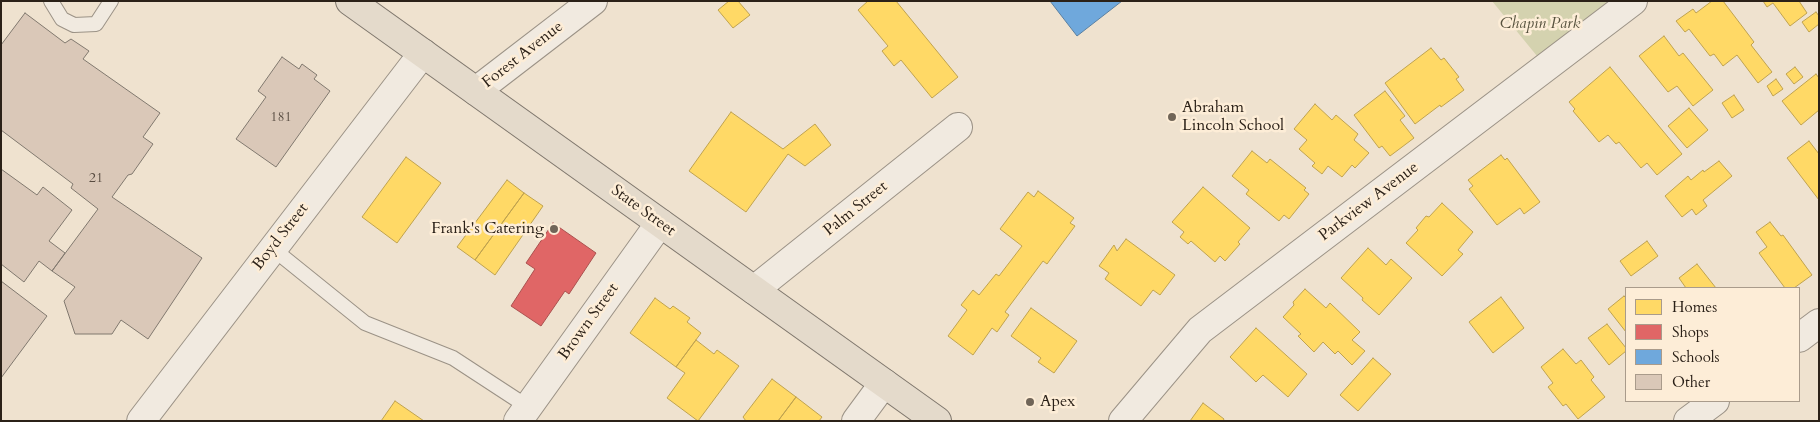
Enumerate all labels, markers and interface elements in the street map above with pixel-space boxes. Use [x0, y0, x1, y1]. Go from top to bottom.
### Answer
park label: Chapin Park [1500, 14, 1580, 34]
street label: Forest Avenue [479, 17, 567, 93]
place label: Abraham Lincoln School [1182, 98, 1284, 136]
house number: 181 [270, 110, 292, 126]
marker: Abraham Lincoln School [1166, 111, 1178, 123]
street label: Parkview Avenue [1315, 158, 1423, 246]
house number: 21 [89, 171, 103, 187]
street label: Palm Street [820, 177, 892, 241]
street label: State Street [607, 181, 679, 241]
street label: Boyd Street [249, 200, 313, 274]
place label: Frank's Catering [431, 219, 544, 239]
marker: Frank's Catering [548, 223, 560, 235]
street label: Brown Street [555, 280, 623, 364]
legend [1625, 287, 1800, 402]
text: Homes [1672, 297, 1717, 317]
text: Shops [1672, 322, 1709, 342]
text: Schools [1672, 347, 1720, 367]
text: Other [1672, 372, 1710, 392]
place label: Apex [1040, 392, 1075, 412]
marker: Apex [1024, 396, 1036, 408]

